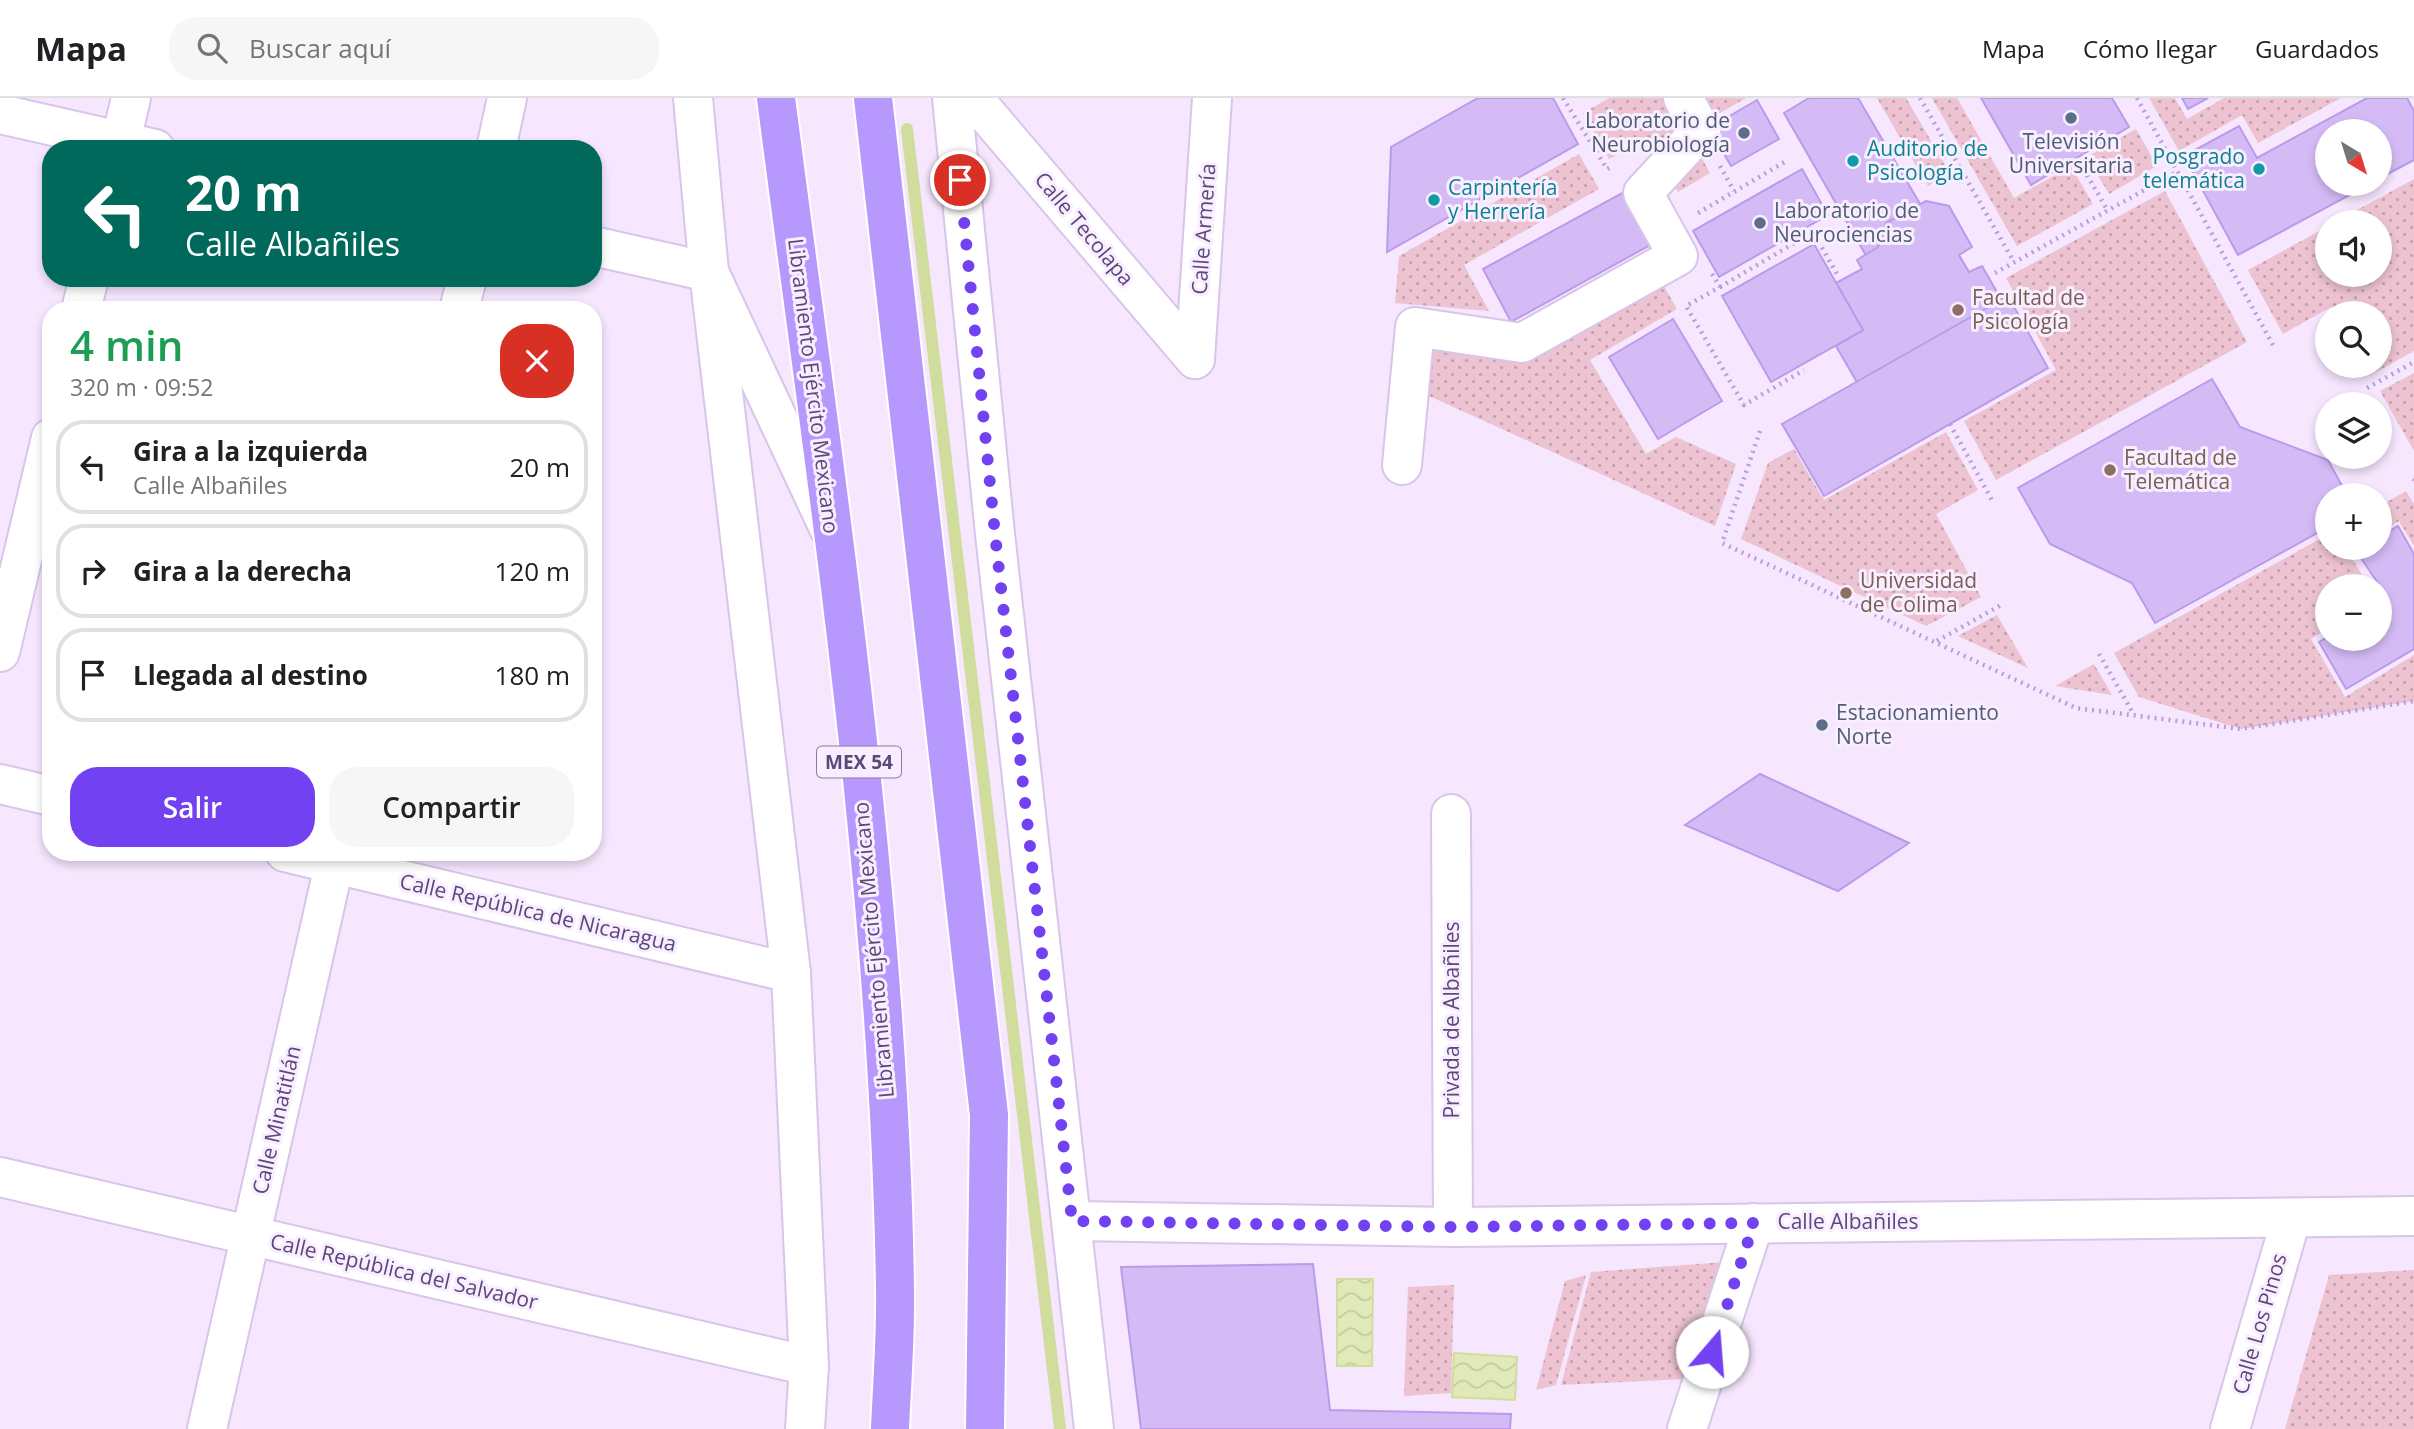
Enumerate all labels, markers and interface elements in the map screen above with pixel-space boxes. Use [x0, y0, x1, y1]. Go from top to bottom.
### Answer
search box [169, 17, 659, 80]
text: Mapa [35, 26, 127, 71]
icon: search [193, 29, 231, 67]
text: Buscar aquí [249, 30, 391, 66]
text: Mapa [1982, 32, 2045, 65]
text: Cómo llegar [2083, 32, 2217, 65]
text: Guardados [2255, 32, 2379, 65]
place label: Laboratorio de Neurobiología [1585, 106, 1730, 158]
marker: Televisión Universitaria [2063, 110, 2079, 126]
north arrow [2315, 119, 2392, 196]
map controls [2315, 119, 2392, 651]
marker: Laboratorio de Neurobiología [1736, 125, 1752, 141]
place label: Televisión Universitaria [2009, 127, 2133, 179]
place label: Auditorio de Psicología [1867, 134, 1988, 186]
place label: Posgrado telemática [2143, 142, 2245, 194]
pin [930, 150, 990, 210]
marker: Auditorio de Psicología [1845, 153, 1861, 169]
text: 20 m [185, 159, 302, 225]
icon: arrive [941, 161, 979, 199]
marker: Posgrado telemática [2251, 161, 2267, 177]
street label: Calle Armería [1184, 162, 1222, 295]
street label: Calle Tecolapa [1029, 166, 1141, 291]
icon: left [70, 168, 161, 259]
place label: Carpintería y Herrería [1448, 173, 1557, 225]
marker: Carpintería y Herrería [1426, 192, 1442, 208]
place label: Laboratorio de Neurociencias [1774, 196, 1919, 248]
button: sound [2315, 210, 2392, 287]
marker: Laboratorio de Neurociencias [1752, 215, 1768, 231]
text: Calle Albañiles [185, 222, 400, 265]
street label: Libramiento Ejército Mexicano [782, 237, 846, 535]
place label: Facultad de Psicología [1972, 283, 2085, 335]
button: search [2315, 301, 2392, 378]
marker: Facultad de Psicología [1950, 302, 1966, 318]
text: 4 min [70, 316, 183, 373]
button: close [500, 324, 574, 398]
text: 320 m · 09:52 [70, 371, 213, 403]
button: layers [2315, 392, 2392, 469]
text: Gira a la izquierda [133, 433, 368, 469]
place label: Facultad de Telemática [2124, 443, 2237, 495]
icon: left [74, 448, 112, 486]
text: 20 m [509, 449, 570, 485]
marker: Facultad de Telemática [2102, 462, 2118, 478]
text: Calle Albañiles [133, 469, 288, 501]
button: + [2315, 483, 2392, 560]
icon: right [74, 552, 112, 590]
text: Gira a la derecha [133, 553, 352, 589]
text: 120 m [495, 553, 570, 589]
place label: Universidad de Colima [1860, 566, 1977, 618]
button: − [2315, 574, 2392, 651]
marker: Universidad de Colima [1838, 585, 1854, 601]
icon: arrive [74, 656, 112, 694]
text: Llegada al destino [133, 657, 368, 693]
text: 180 m [495, 657, 570, 693]
place label: Estacionamiento Norte [1836, 698, 1999, 750]
marker: Estacionamiento Norte [1814, 717, 1830, 733]
road number: MEX 54 [817, 747, 901, 778]
button: Salir [70, 767, 315, 847]
button: Compartir [329, 767, 574, 847]
street label: Libramiento Ejército Mexicano [846, 801, 900, 1099]
street label: Calle República de Nicaragua [397, 867, 679, 957]
street label: Privada de Albañiles [1437, 921, 1465, 1119]
street label: Calle Minatitlán [245, 1043, 307, 1197]
street label: Calle Albañiles [1777, 1207, 1919, 1235]
street label: Calle República del Salvador [268, 1227, 541, 1316]
street label: Calle Los Pinos [2226, 1250, 2293, 1397]
position arrow [1675, 1315, 1749, 1389]

